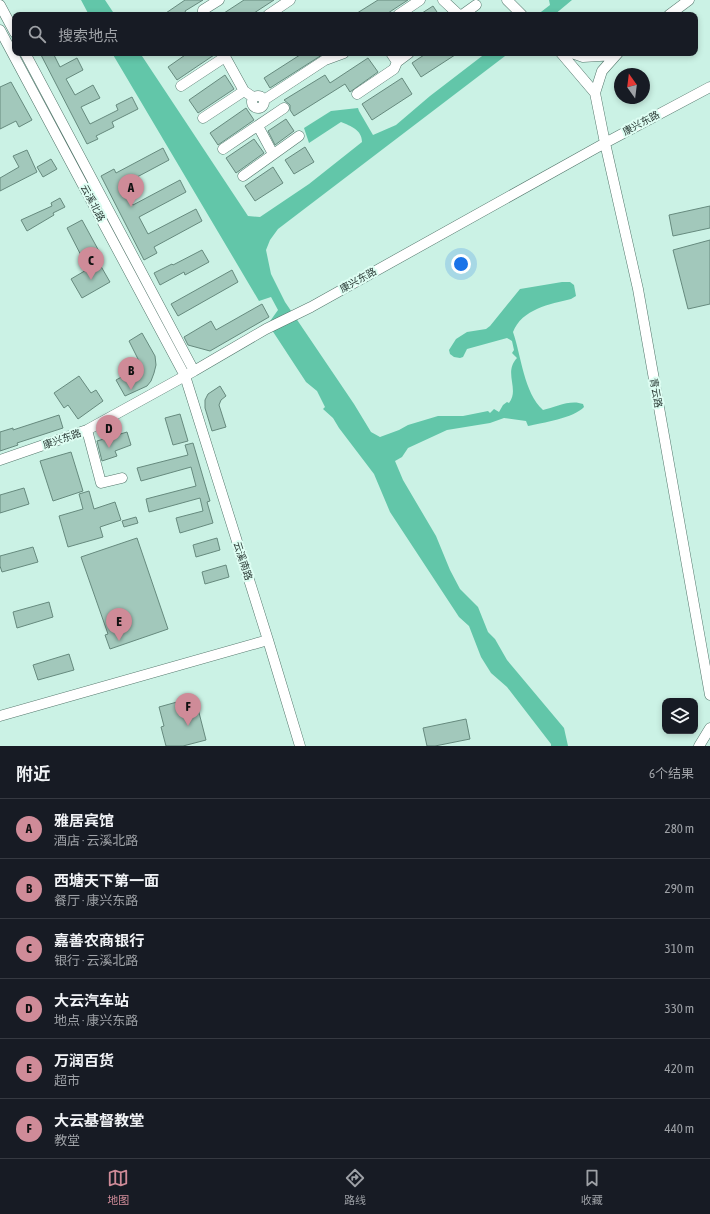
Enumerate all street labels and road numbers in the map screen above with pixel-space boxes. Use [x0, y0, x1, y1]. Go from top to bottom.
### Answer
street label: 康兴东路 [621, 109, 661, 137]
street label: 云溪北路 [79, 183, 107, 223]
street label: 康兴东路 [338, 265, 378, 295]
street label: 青云路 [648, 377, 664, 409]
street label: 康兴东路 [41, 427, 83, 451]
street label: 云溪南路 [232, 540, 254, 582]

